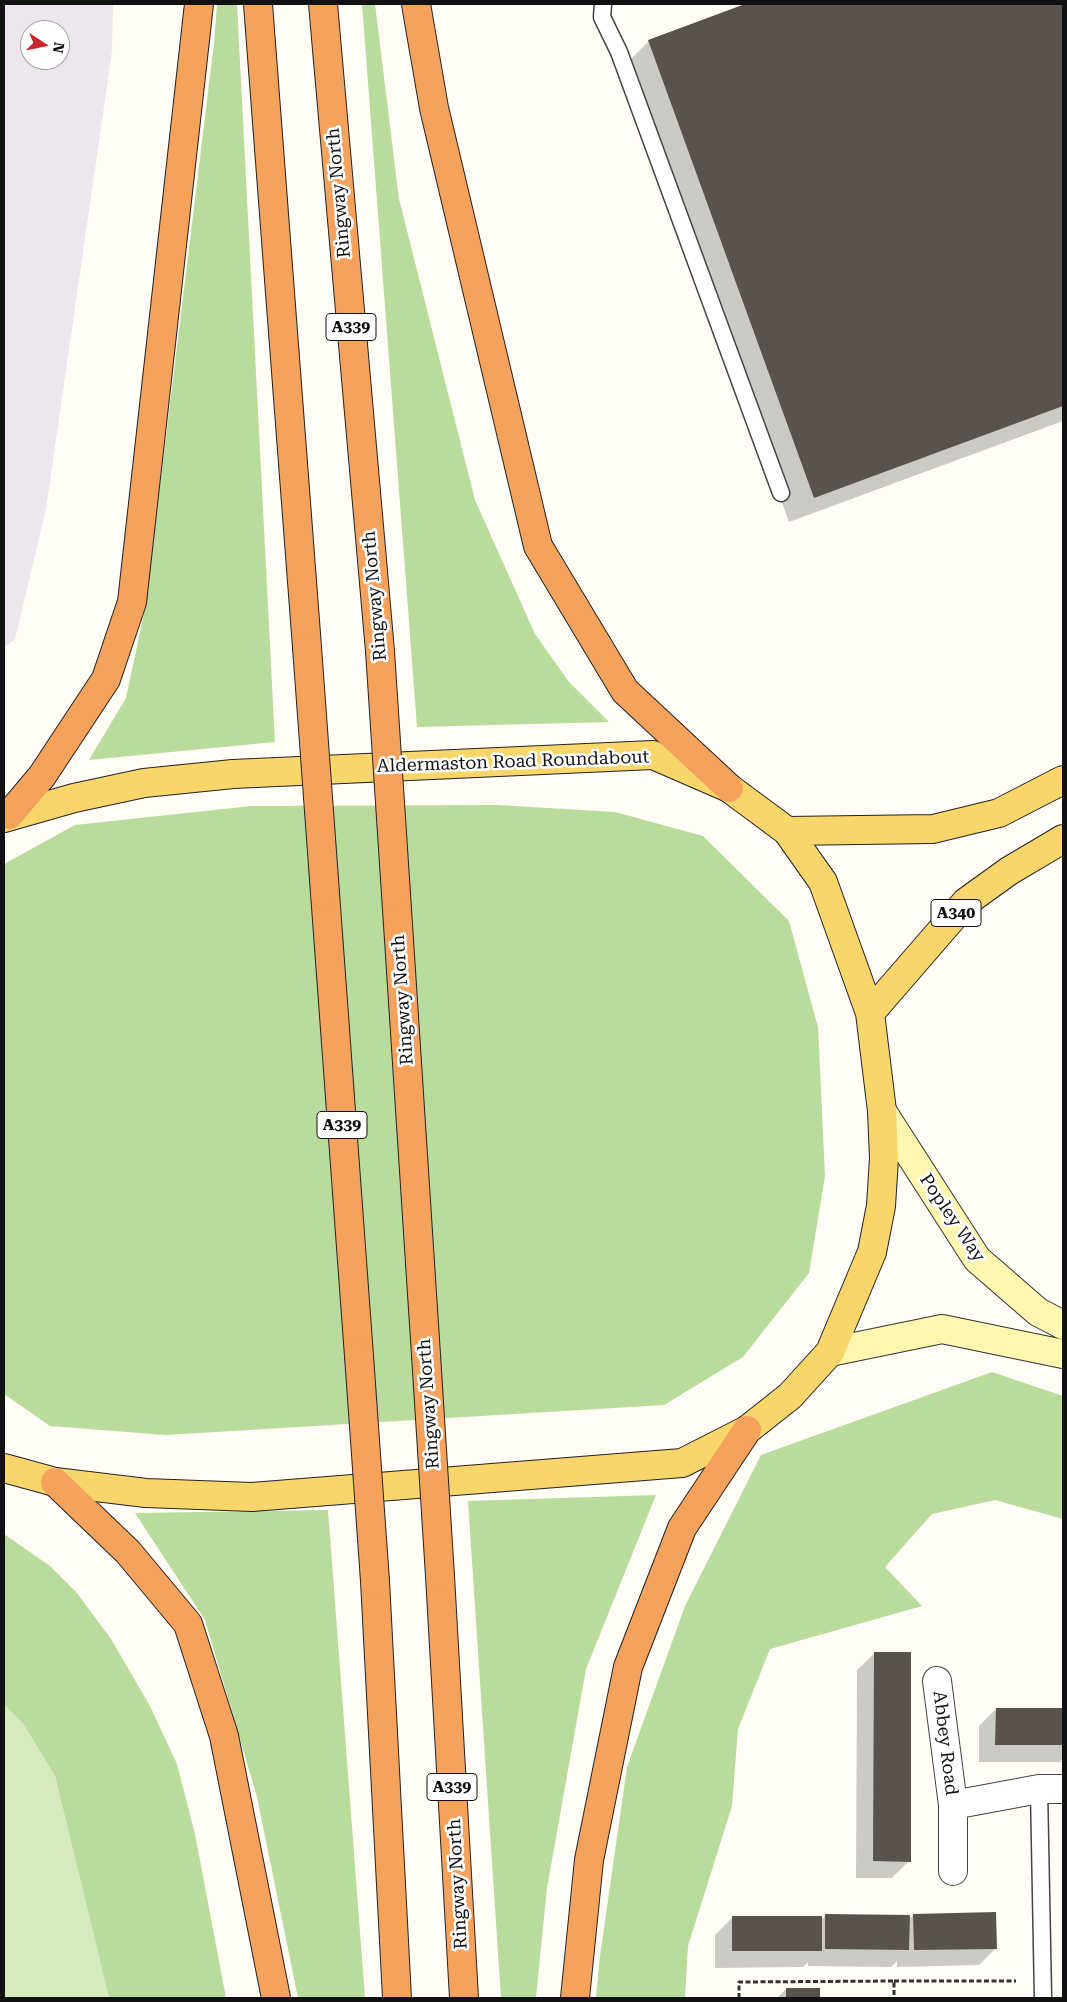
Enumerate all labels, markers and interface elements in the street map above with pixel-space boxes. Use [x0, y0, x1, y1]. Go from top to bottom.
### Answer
north arrow [20, 20, 70, 70]
text: N [50, 41, 68, 54]
street label: Ringway North [323, 127, 355, 259]
road number: A339 [326, 314, 376, 341]
street label: Ringway North [359, 530, 391, 662]
street label: Aldermaston Road Roundabout [376, 746, 650, 778]
road number: A340 [931, 900, 981, 926]
street label: Ringway North [388, 934, 418, 1066]
road number: A339 [317, 1112, 367, 1138]
street label: Popley Way [915, 1170, 989, 1266]
street label: Ringway North [414, 1338, 444, 1470]
street label: Abbey Road [928, 1689, 962, 1797]
road number: A339 [427, 1774, 477, 1800]
street label: Ringway North [444, 1818, 472, 1950]

